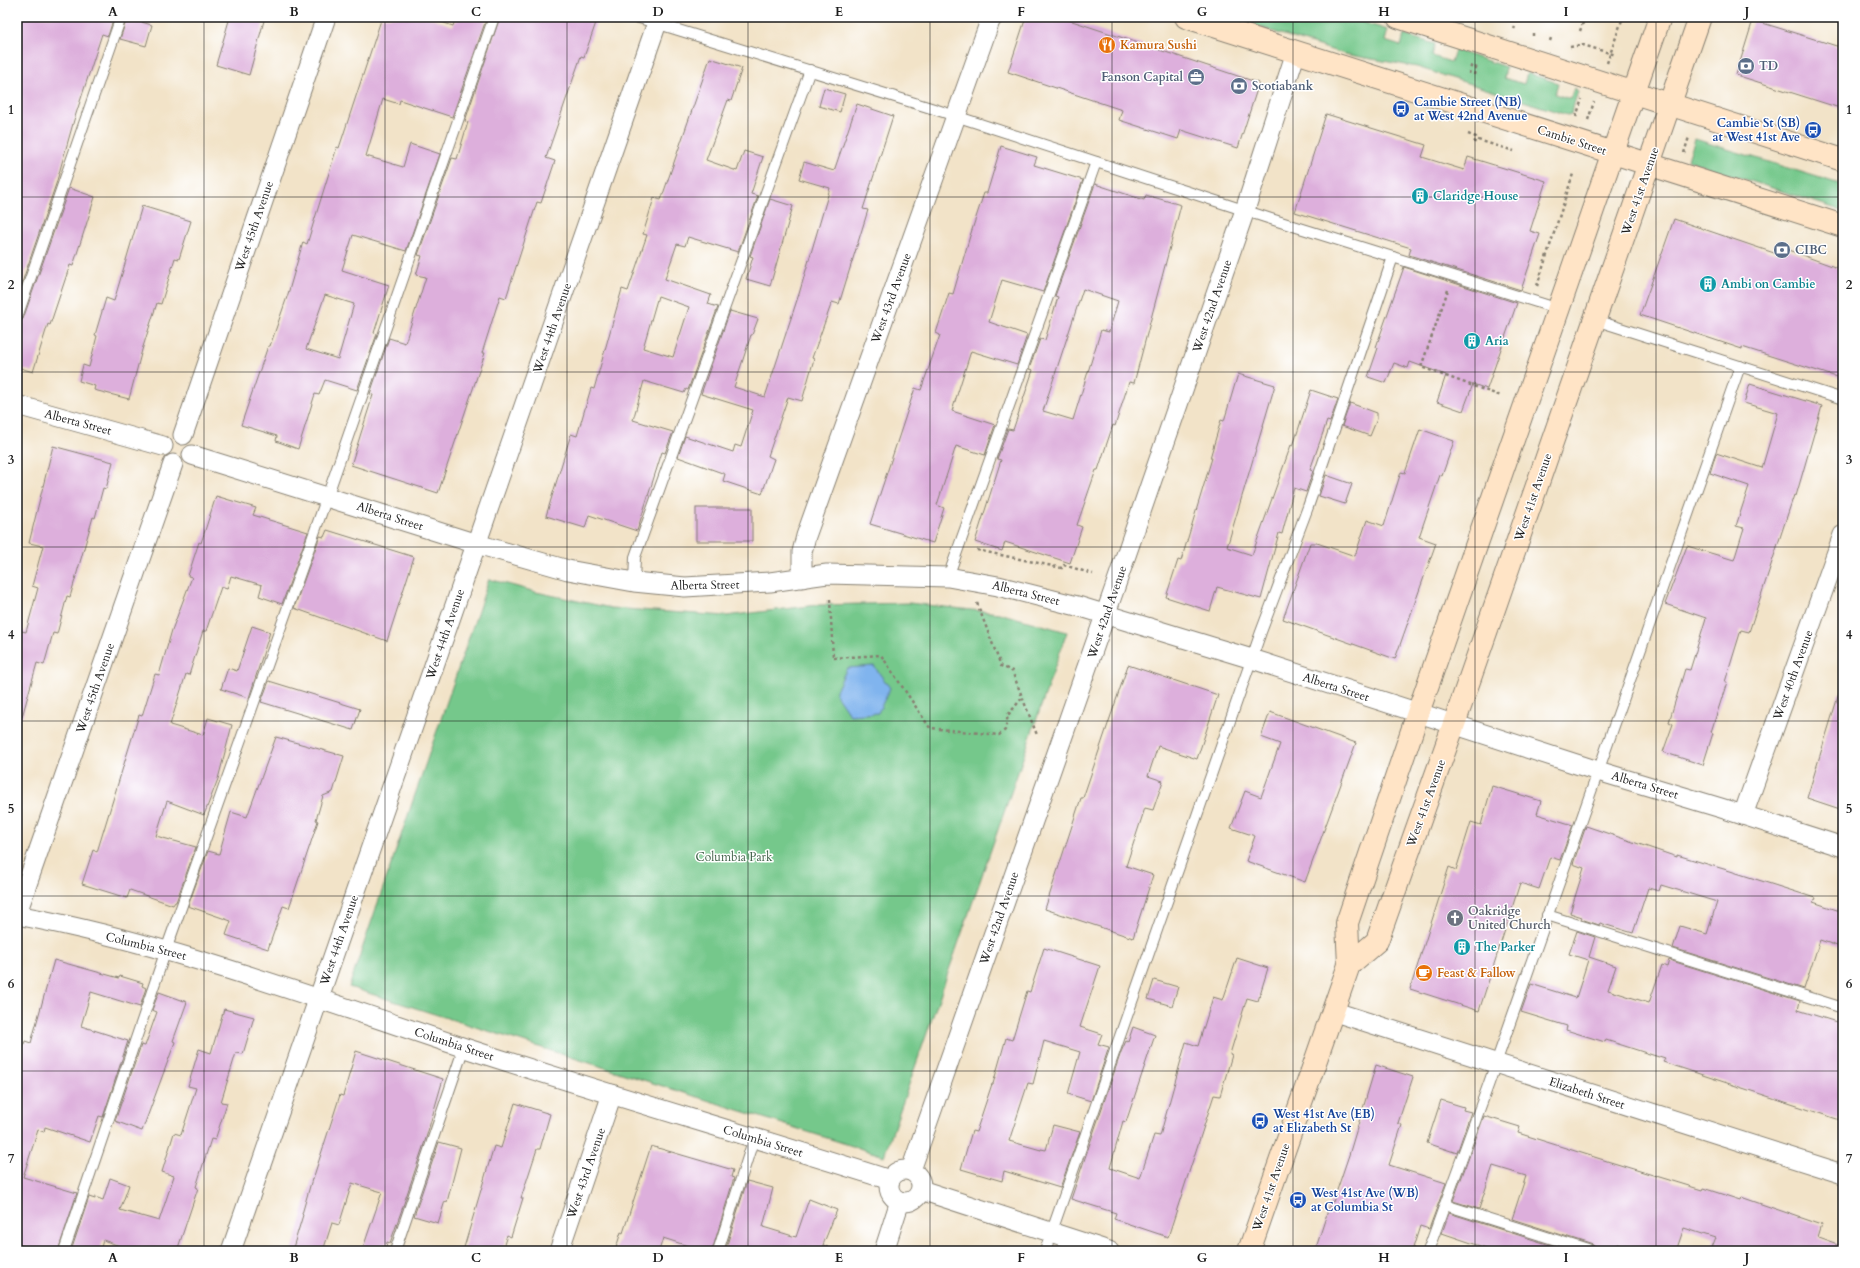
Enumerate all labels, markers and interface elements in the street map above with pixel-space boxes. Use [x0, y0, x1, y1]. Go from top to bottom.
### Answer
text: A [108, 3, 118, 21]
text: B [289, 3, 299, 21]
text: C [471, 3, 481, 21]
text: D [652, 3, 664, 21]
text: E [835, 3, 843, 21]
text: F [1017, 3, 1025, 21]
text: G [1197, 3, 1208, 21]
text: H [1378, 3, 1390, 21]
text: I [1563, 3, 1569, 21]
text: J [1743, 3, 1750, 21]
restaurant icon: Kamura Sushi [1097, 35, 1117, 55]
place label: Kamura Sushi [1120, 37, 1197, 53]
bank icon: TD [1736, 56, 1756, 76]
place label: TD [1759, 58, 1778, 74]
office icon: Fanson Capital [1186, 67, 1206, 87]
place label: Fanson Capital [1101, 69, 1183, 85]
bank icon: Scotiabank [1229, 76, 1249, 96]
place label: Scotiabank [1252, 78, 1314, 94]
place label: Cambie Street (NB) at West 42nd Avenue [1414, 94, 1527, 124]
bus stop icon: Cambie Street (NB) at West 42nd Avenue [1391, 99, 1411, 119]
text: 1 [8, 101, 14, 119]
text: 1 [1846, 101, 1852, 119]
place label: Cambie St (SB) at West 41st Ave [1713, 115, 1800, 145]
bus stop icon: Cambie St (SB) at West 41st Ave [1803, 120, 1823, 140]
street label: Cambie Street [1535, 121, 1609, 159]
street label: West 41st Avenue [1617, 145, 1663, 238]
street label: West 45th Avenue [231, 179, 277, 274]
building icon: Claridge House [1410, 186, 1430, 206]
place label: Claridge House [1433, 188, 1519, 204]
bank icon: CIBC [1772, 240, 1792, 260]
place label: CIBC [1795, 242, 1827, 258]
street label: West 43rd Avenue [867, 251, 915, 346]
street label: West 42nd Avenue [1188, 257, 1235, 356]
building icon: Ambi on Cambie [1698, 274, 1718, 294]
text: 2 [8, 276, 15, 294]
place label: Ambi on Cambie [1721, 276, 1815, 292]
text: 2 [1846, 276, 1853, 294]
street label: West 44th Avenue [529, 281, 575, 376]
building icon: Aria [1462, 331, 1482, 351]
place label: Aria [1485, 333, 1509, 349]
street label: Alberta Street [43, 405, 114, 439]
text: 3 [8, 451, 15, 469]
street label: West 41st Avenue [1510, 451, 1556, 544]
text: 3 [1846, 451, 1853, 469]
street label: Alberta Street [355, 498, 425, 534]
street label: West 42nd Avenue [1083, 563, 1130, 662]
street label: Alberta Street [670, 576, 740, 594]
street label: Alberta Street [991, 577, 1062, 609]
street label: West 44th Avenue [422, 587, 468, 682]
text: 4 [8, 626, 15, 644]
text: 4 [1846, 626, 1853, 644]
street label: West 40th Avenue [1769, 628, 1817, 723]
street label: West 45th Avenue [72, 641, 118, 736]
street label: Alberta Street [1301, 669, 1371, 705]
street label: West 41st Avenue [1402, 757, 1449, 850]
street label: Alberta Street [1610, 767, 1680, 803]
text: 5 [8, 800, 14, 818]
text: 5 [1846, 800, 1852, 818]
park label: Columbia Park [696, 849, 773, 865]
street label: West 42nd Avenue [975, 869, 1022, 968]
street label: West 44th Avenue [316, 893, 362, 988]
place label: Oakridge United Church [1468, 903, 1551, 933]
church icon: Oakridge United Church [1445, 908, 1465, 928]
street label: Columbia Street [104, 928, 188, 964]
building icon: The Parker [1452, 937, 1472, 957]
place label: The Parker [1475, 939, 1535, 955]
cafe icon: Feast & Fallow [1414, 963, 1434, 983]
place label: Feast & Fallow [1437, 965, 1516, 981]
text: 6 [8, 975, 15, 993]
text: 6 [1846, 975, 1853, 993]
street label: Columbia Street [412, 1024, 496, 1064]
street label: Elizabeth Street [1547, 1073, 1627, 1113]
place label: West 41st Ave (EB) at Elizabeth St [1272, 1106, 1375, 1136]
bus stop icon: West 41st Ave (EB) at Elizabeth St [1250, 1111, 1270, 1131]
street label: Columbia Street [721, 1121, 805, 1161]
street label: West 43rd Avenue [563, 1126, 609, 1221]
street label: West 41st Avenue [1248, 1141, 1294, 1234]
text: 7 [8, 1150, 15, 1168]
text: 7 [1846, 1150, 1853, 1168]
place label: West 41st Ave (WB) at Columbia St [1310, 1185, 1419, 1215]
bus stop icon: West 41st Ave (WB) at Columbia St [1288, 1190, 1308, 1210]
text: A [108, 1249, 118, 1267]
text: B [289, 1249, 299, 1267]
text: C [471, 1249, 481, 1267]
text: D [652, 1249, 664, 1267]
text: E [835, 1249, 843, 1267]
text: F [1017, 1249, 1025, 1267]
text: G [1197, 1249, 1208, 1267]
text: H [1378, 1249, 1390, 1267]
text: I [1563, 1249, 1569, 1267]
text: J [1743, 1249, 1750, 1267]

